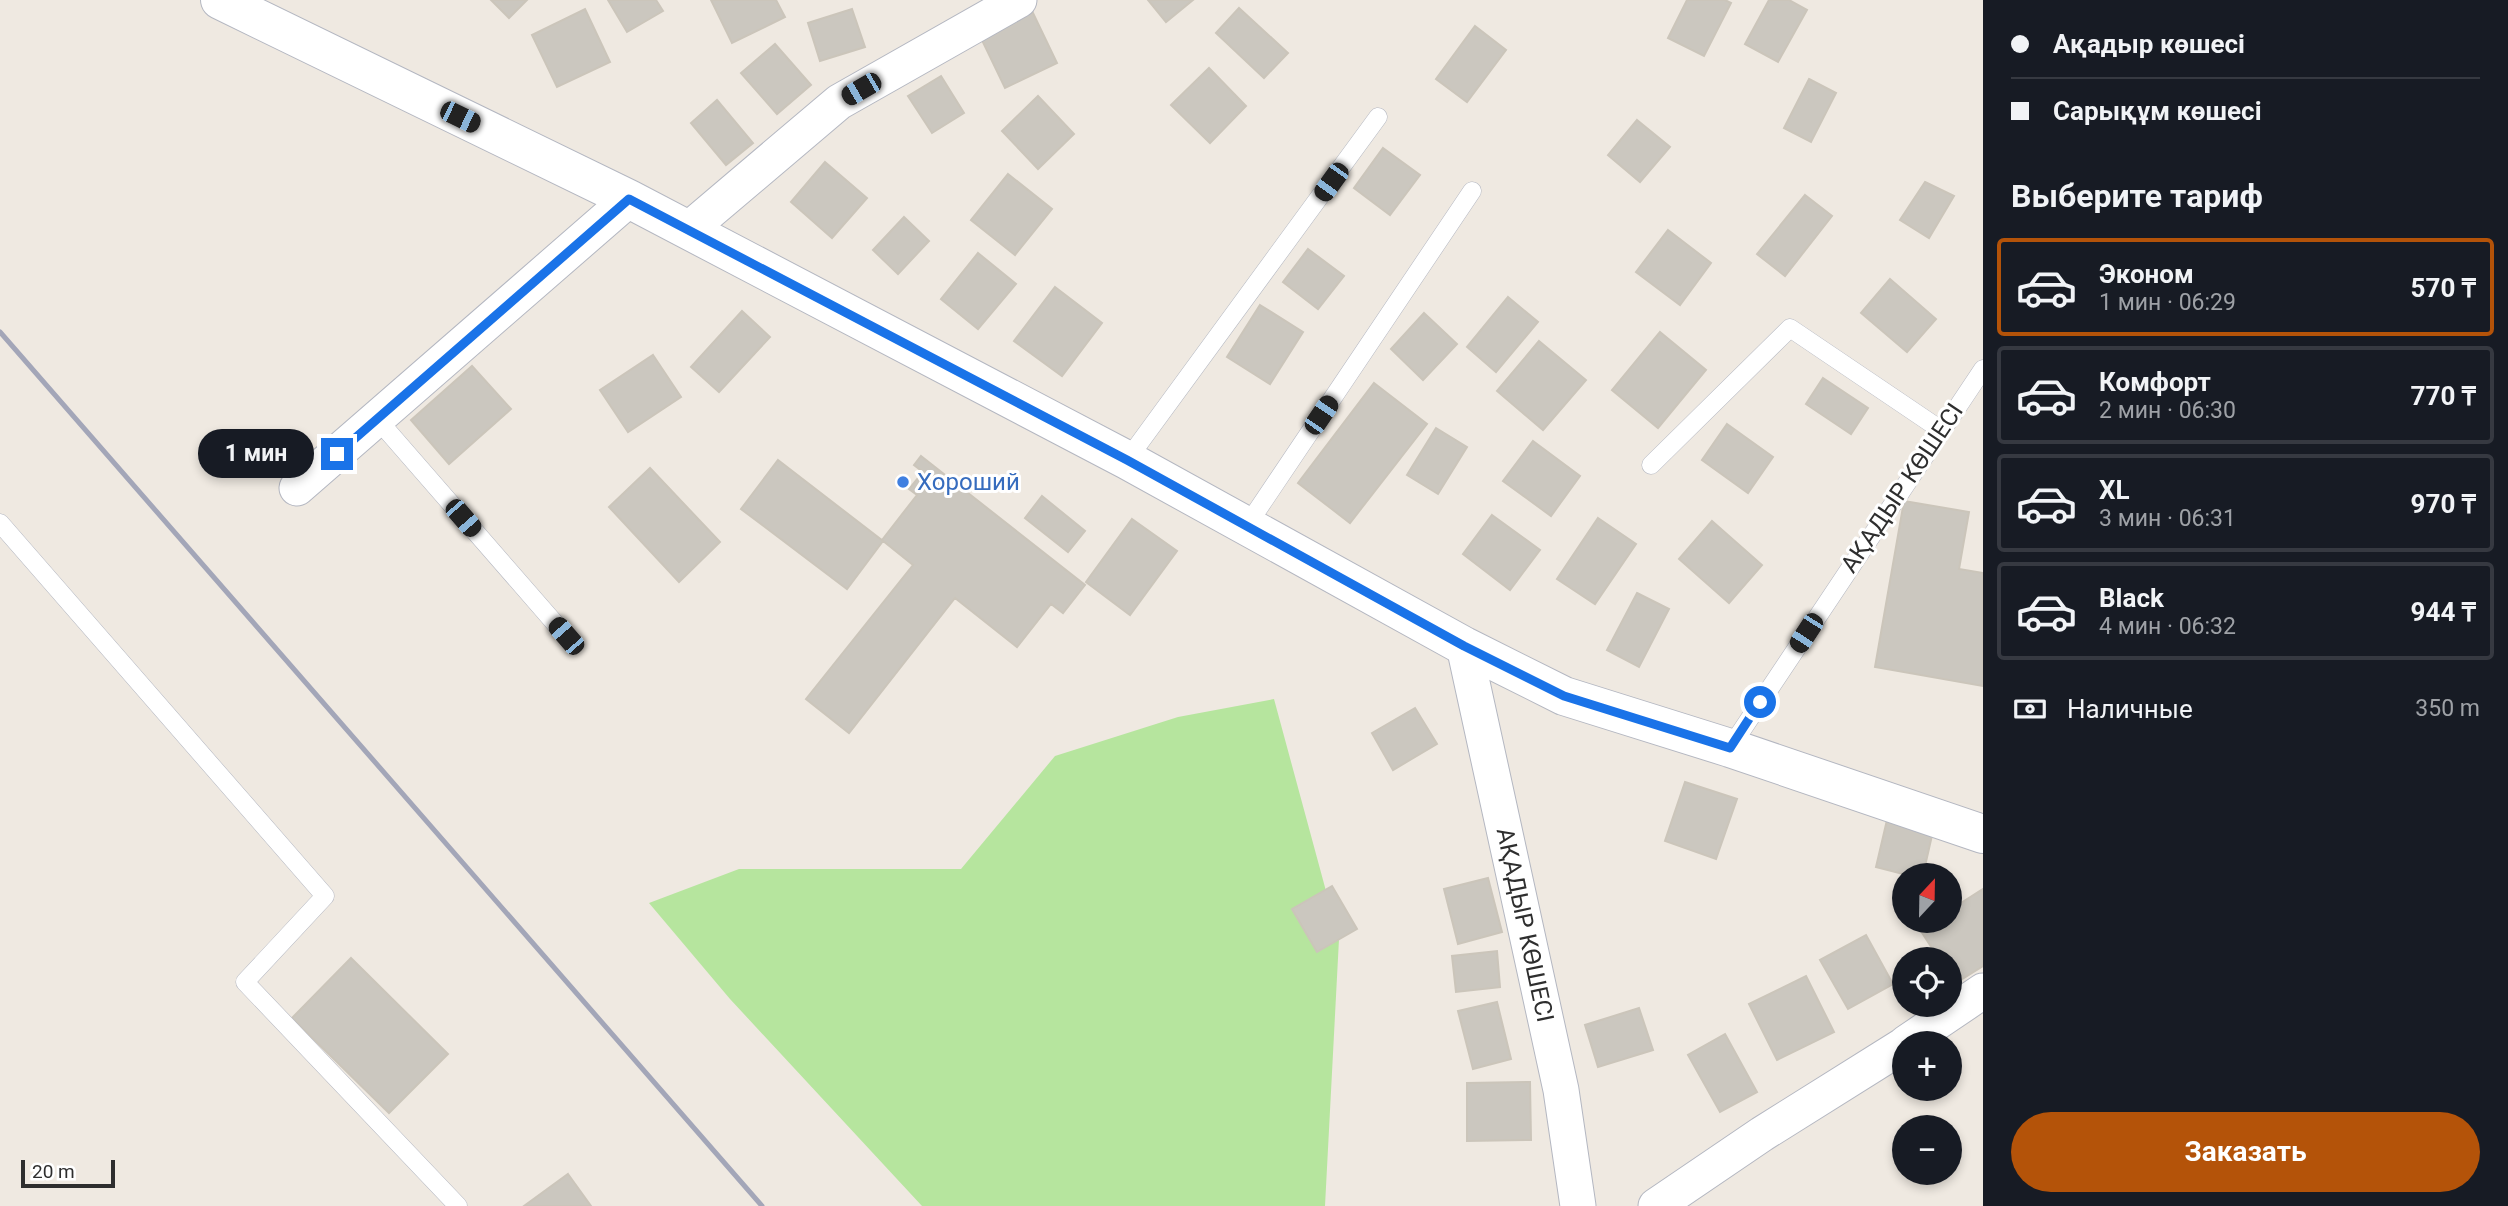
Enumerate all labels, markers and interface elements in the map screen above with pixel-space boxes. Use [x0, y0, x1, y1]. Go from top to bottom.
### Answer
text: Ақадыр көшесі [2053, 29, 2245, 59]
car [838, 69, 885, 109]
text: Сарықұм көшесі [2053, 96, 2262, 126]
car [437, 98, 484, 136]
car [1311, 159, 1352, 205]
text: Выберите тариф [2011, 177, 2263, 215]
icon: car [2015, 256, 2078, 319]
text: Эконом [2099, 259, 2194, 289]
text: 570 ₸ [2411, 273, 2476, 303]
text: 1 мин · 06:29 [2099, 289, 2236, 316]
icon: car [2015, 364, 2078, 427]
text: Комфорт [2099, 367, 2211, 397]
text: 770 ₸ [2411, 381, 2476, 411]
car [1301, 392, 1342, 438]
text: 2 мин · 06:30 [2099, 397, 2236, 424]
street label: АҚАДЫР КӨШЕСІ [1835, 398, 1969, 578]
callout: 1 мин [197, 430, 312, 478]
route end [321, 438, 353, 470]
text: 1 мин [225, 440, 287, 467]
place label: Хороший [917, 468, 1020, 496]
icon: car [2015, 472, 2078, 535]
marker: Хороший [895, 474, 911, 490]
text: XL [2099, 475, 2130, 505]
text: 970 ₸ [2411, 489, 2476, 519]
car [442, 495, 485, 541]
text: 3 мин · 06:31 [2099, 505, 2236, 532]
icon: car [2015, 580, 2078, 643]
text: Black [2099, 583, 2164, 613]
text: 944 ₸ [2411, 597, 2476, 627]
car [1786, 610, 1827, 656]
car [545, 613, 588, 659]
text: 4 мин · 06:32 [2099, 613, 2236, 640]
route start [1744, 686, 1776, 718]
icon: cash [2011, 690, 2049, 728]
text: Наличные [2067, 694, 2193, 724]
text: 350 m [2415, 695, 2480, 722]
street label: АҚАДЫР КӨШЕСІ [1491, 825, 1559, 1025]
north arrow [1892, 863, 1962, 933]
map controls [1892, 863, 1962, 1185]
button: locate [1892, 947, 1962, 1017]
button: + [1892, 1031, 1962, 1101]
button: Заказать [2011, 1112, 2480, 1192]
button: − [1892, 1115, 1962, 1185]
scale bar [21, 1157, 116, 1189]
text: 20 m [32, 1160, 75, 1183]

